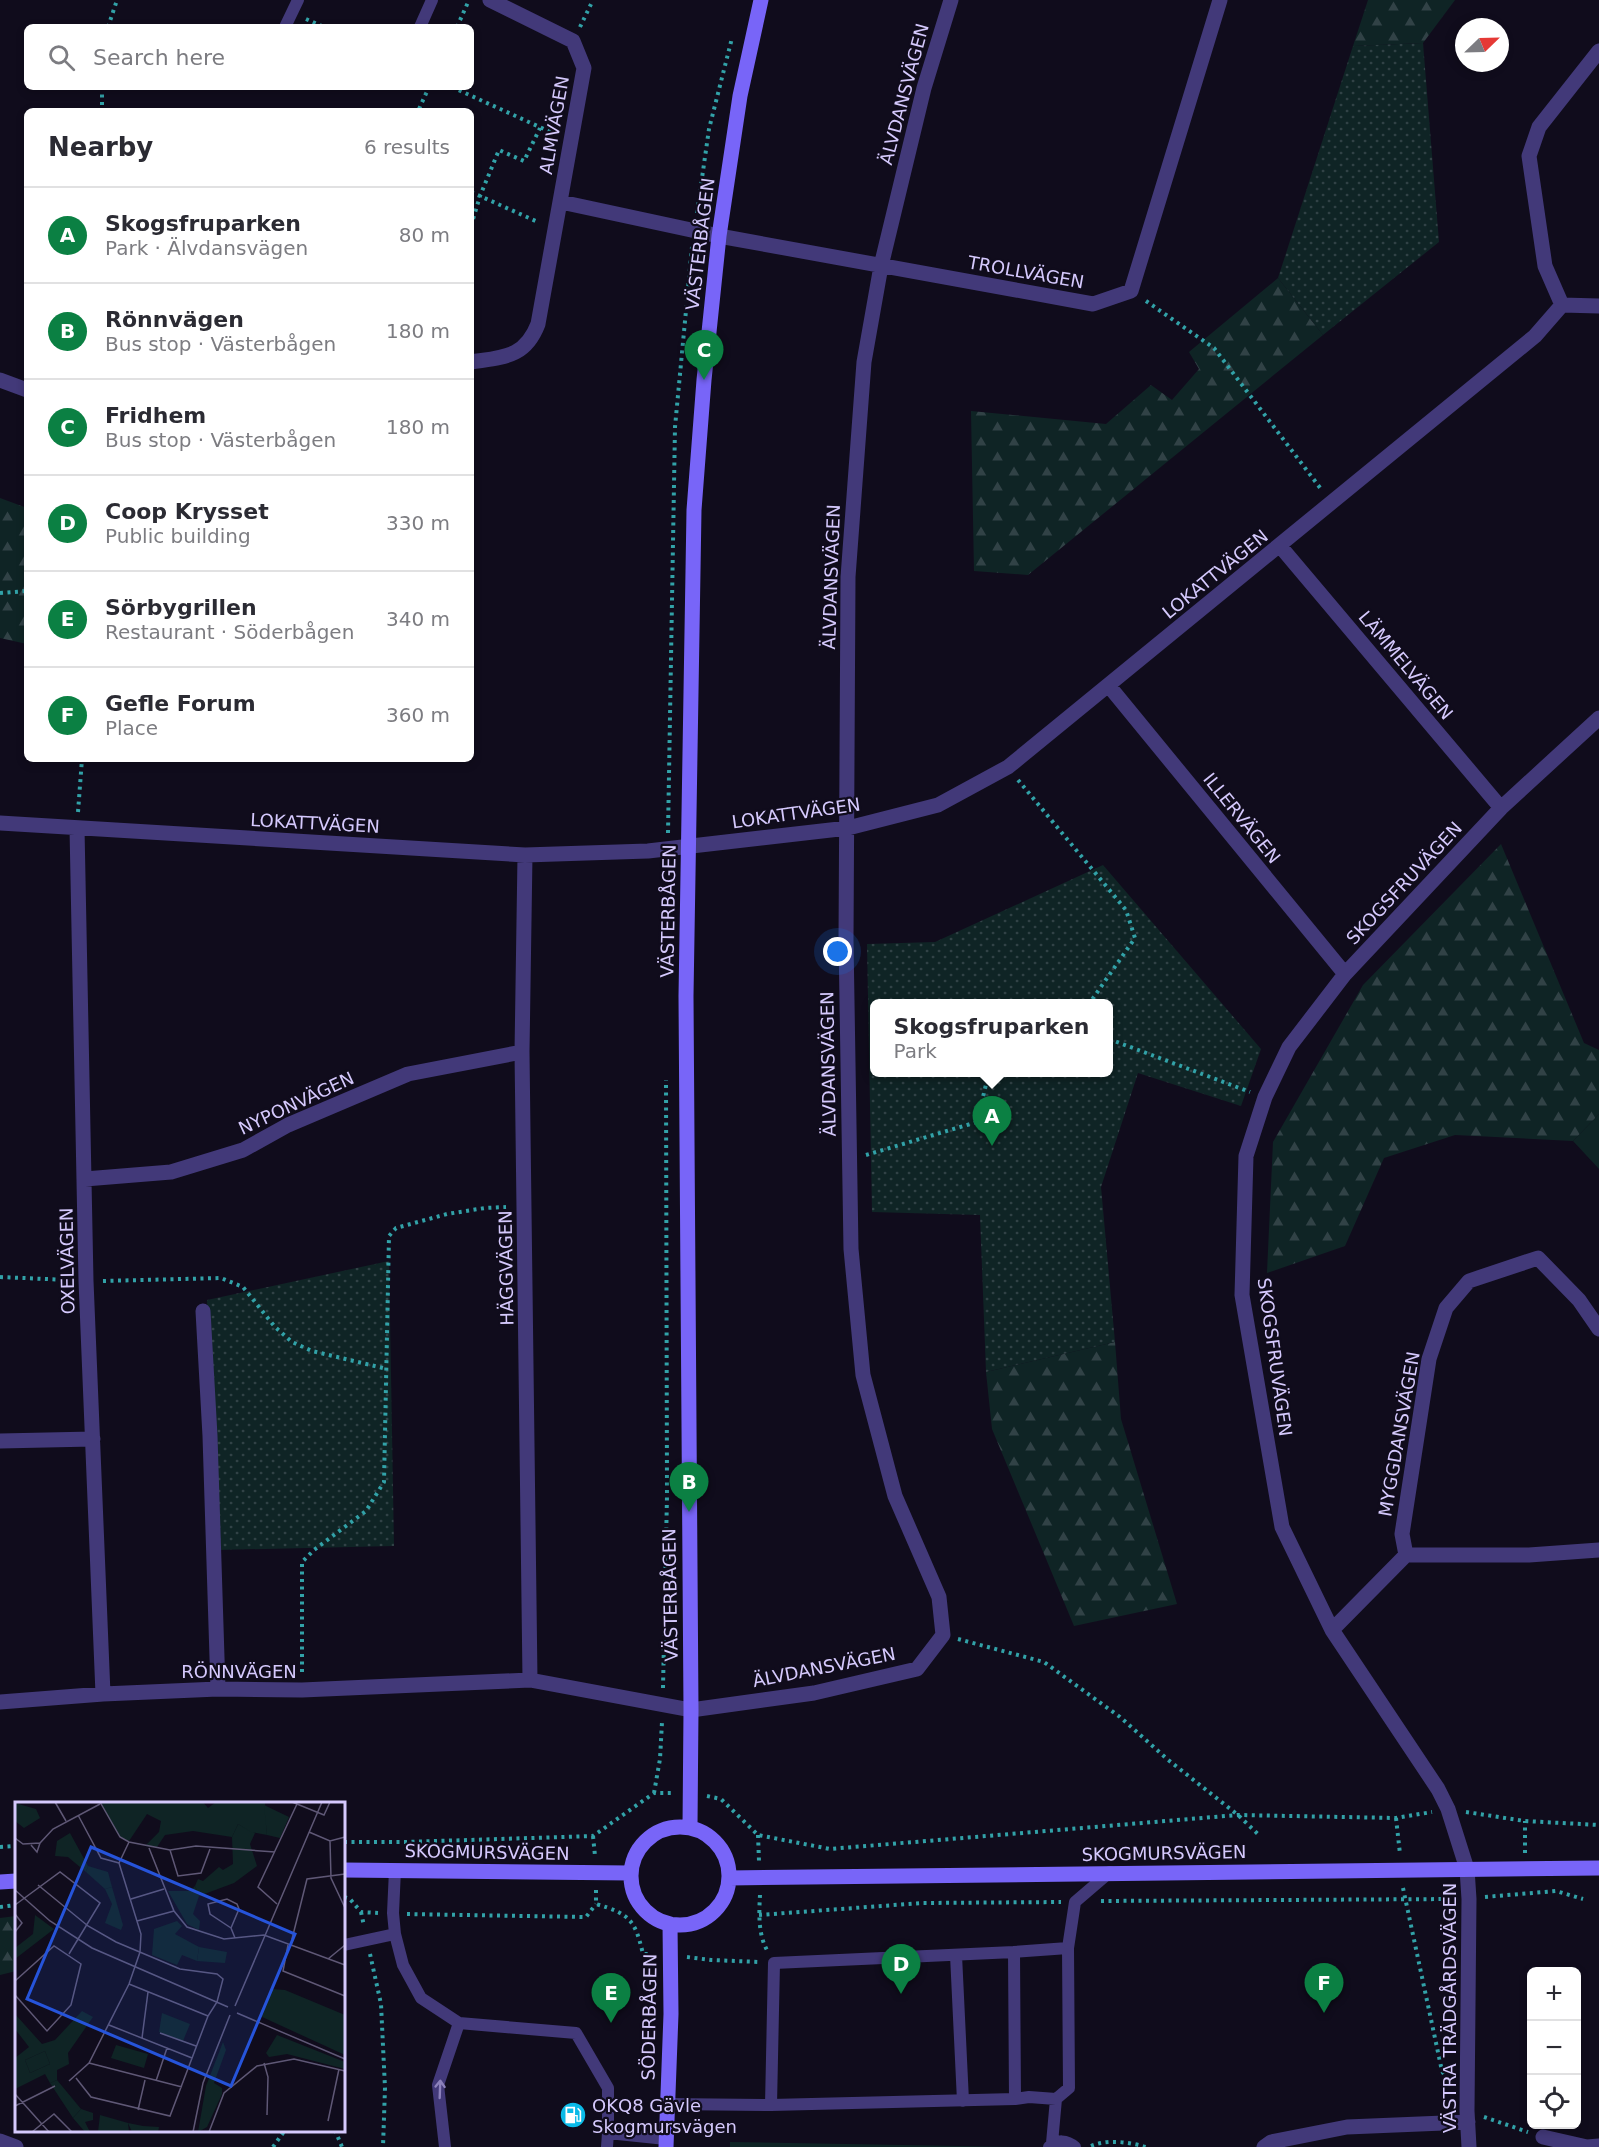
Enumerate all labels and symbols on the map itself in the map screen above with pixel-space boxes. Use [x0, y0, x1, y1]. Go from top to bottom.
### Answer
north arrow [1455, 18, 1509, 72]
street label: ÄLVDANSVÄGEN [875, 21, 933, 167]
street label: ALMVÄGEN [535, 74, 573, 176]
street label: VÄSTERBÅGEN [681, 177, 719, 311]
street label: TROLLVÄGEN [965, 251, 1086, 293]
pin: C [684, 330, 724, 380]
street label: ÄLVDANSVÄGEN [818, 504, 844, 650]
street label: LOKATTVÄGEN [1158, 525, 1272, 623]
street label: LÄMMELVÄGEN [1355, 606, 1457, 724]
street label: ILLERVÄGEN [1199, 769, 1285, 867]
street label: LOKATTVÄGEN [730, 794, 862, 832]
street label: LOKATTVÄGEN [250, 809, 380, 837]
street label: SKOGSFRUVÄGEN [1342, 817, 1466, 949]
street label: VÄSTERBÅGEN [656, 844, 680, 978]
your location [823, 937, 852, 966]
street label: ÄLVDANSVÄGEN [816, 991, 840, 1137]
street label: NYPONVÄGEN [235, 1067, 357, 1139]
pin: A [972, 1096, 1012, 1146]
street label: OXELVÄGEN [56, 1207, 78, 1315]
street label: HÄGGVÄGEN [494, 1210, 518, 1326]
street label: SKOGSFRUVÄGEN [1253, 1276, 1297, 1438]
street label: MYGGDANSVÄGEN [1374, 1350, 1424, 1518]
pin: B [670, 1462, 708, 1512]
street label: VÄSTERBÅGEN [658, 1528, 682, 1662]
street label: ÄLVDANSVÄGEN [751, 1643, 897, 1691]
street label: RÖNNVÄGEN [181, 1661, 297, 1682]
inset map [15, 1802, 345, 2132]
street label: SKOGMURSVÄGEN [404, 1840, 570, 1864]
street label: SKOGMURSVÄGEN [1081, 1841, 1247, 1865]
street label: VÄSTRA TRÄDGÅRDSVÄGEN [1439, 1883, 1460, 2133]
pin: D [882, 1944, 920, 1994]
street label: SÖDERBÅGEN [637, 1953, 661, 2081]
pin: F [1304, 1964, 1344, 2013]
pin: E [592, 1974, 630, 2023]
one-way arrow [434, 2080, 446, 2099]
place label: OKQ8 Gävle Skogmursvägen [592, 2095, 737, 2137]
fuel station icon: OKQ8 Gävle Skogmursvägen [558, 2100, 588, 2130]

